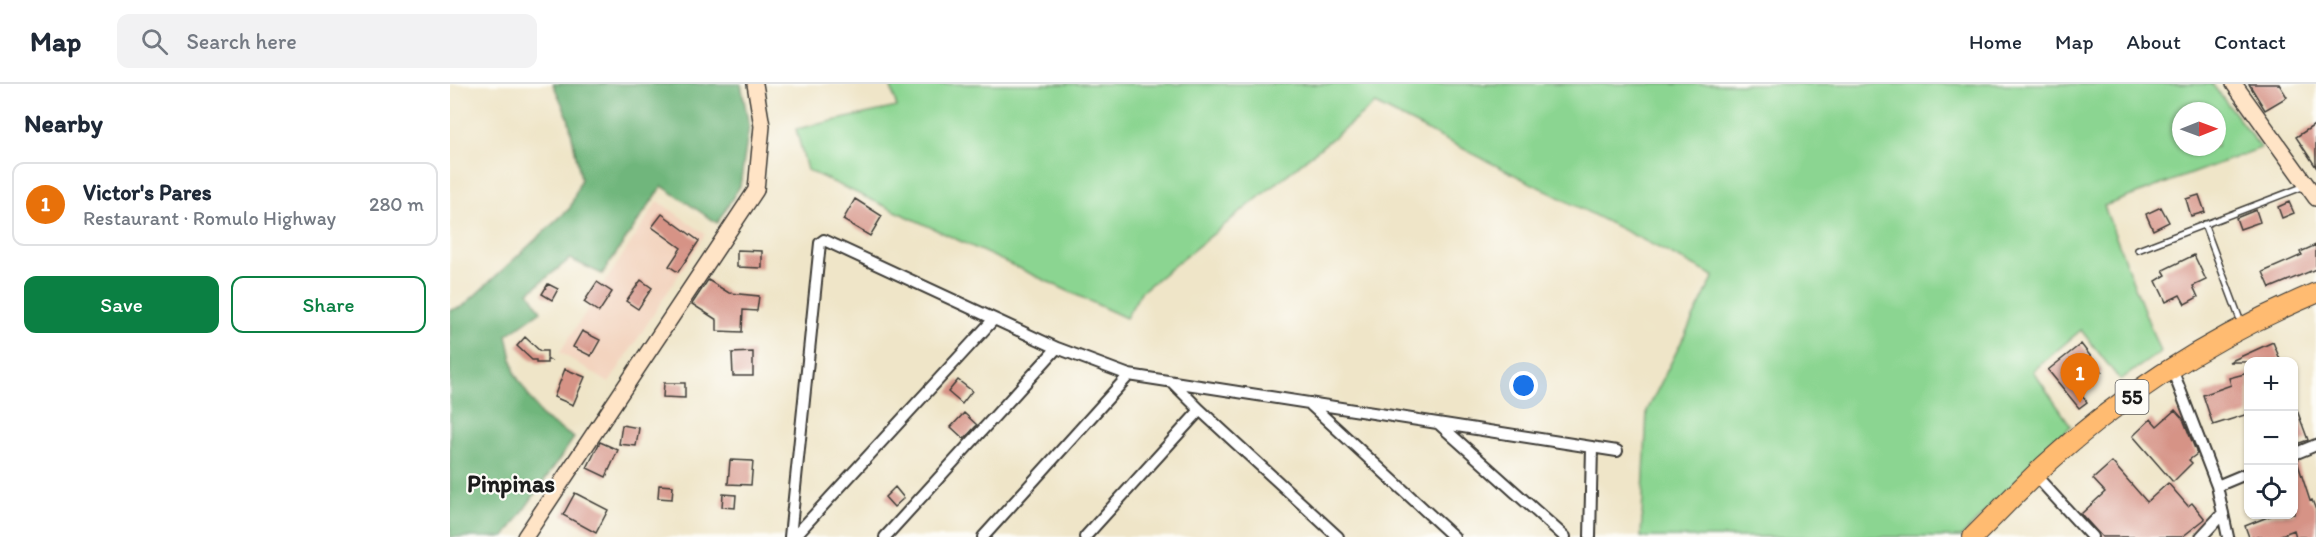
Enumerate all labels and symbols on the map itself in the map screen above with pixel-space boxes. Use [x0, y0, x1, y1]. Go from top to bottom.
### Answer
north arrow [2172, 102, 2226, 156]
pin: 1 [2060, 354, 2100, 403]
your location [1509, 371, 1538, 400]
road number: 55 [2116, 380, 2148, 414]
district label: Pinpinas [467, 469, 555, 499]

